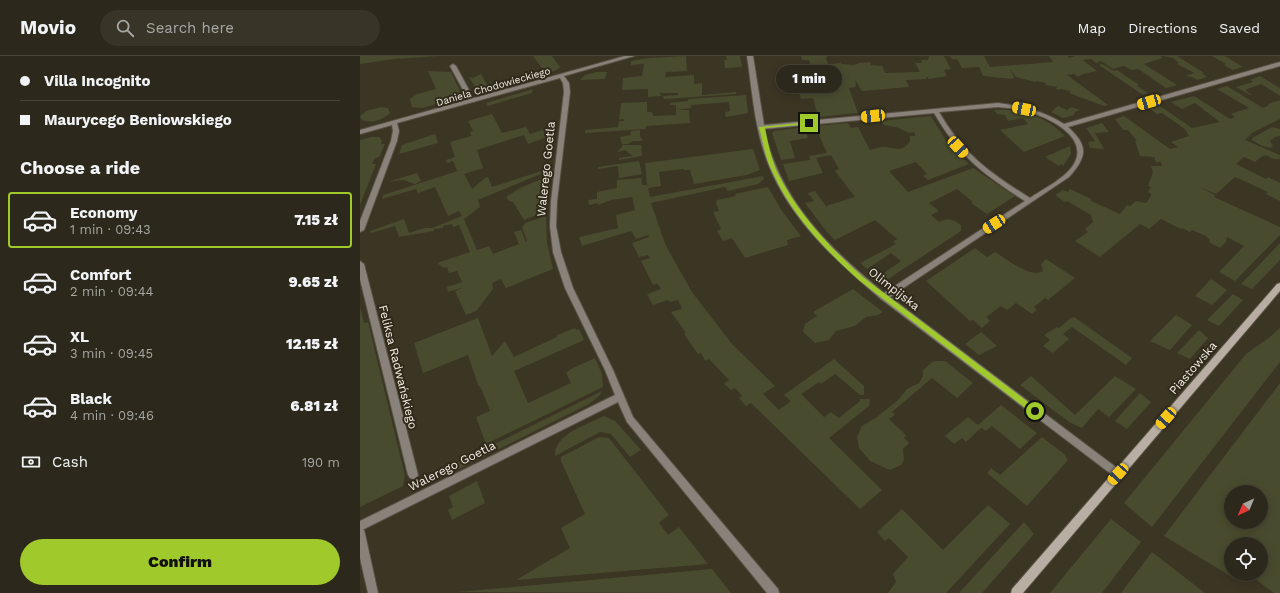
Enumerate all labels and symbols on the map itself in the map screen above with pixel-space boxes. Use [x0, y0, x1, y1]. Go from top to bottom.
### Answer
street label: Daniela Chodowieckiego [435, 65, 552, 108]
callout: 1 min [776, 65, 842, 93]
car [1136, 93, 1162, 111]
car [1011, 101, 1037, 117]
car [860, 109, 886, 123]
route end [800, 114, 818, 132]
street label: Walerego Goetla [534, 120, 558, 217]
car [946, 134, 970, 160]
car [981, 212, 1007, 236]
street label: Olimpijska [866, 265, 922, 313]
street label: Feliksa Radwańskiego [376, 304, 420, 430]
street label: Piastowska [1166, 339, 1220, 397]
route start [1026, 402, 1044, 420]
car [1154, 405, 1178, 431]
street label: Walerego Goetla [406, 438, 498, 494]
car [1106, 461, 1130, 487]
north arrow [1224, 485, 1268, 529]

